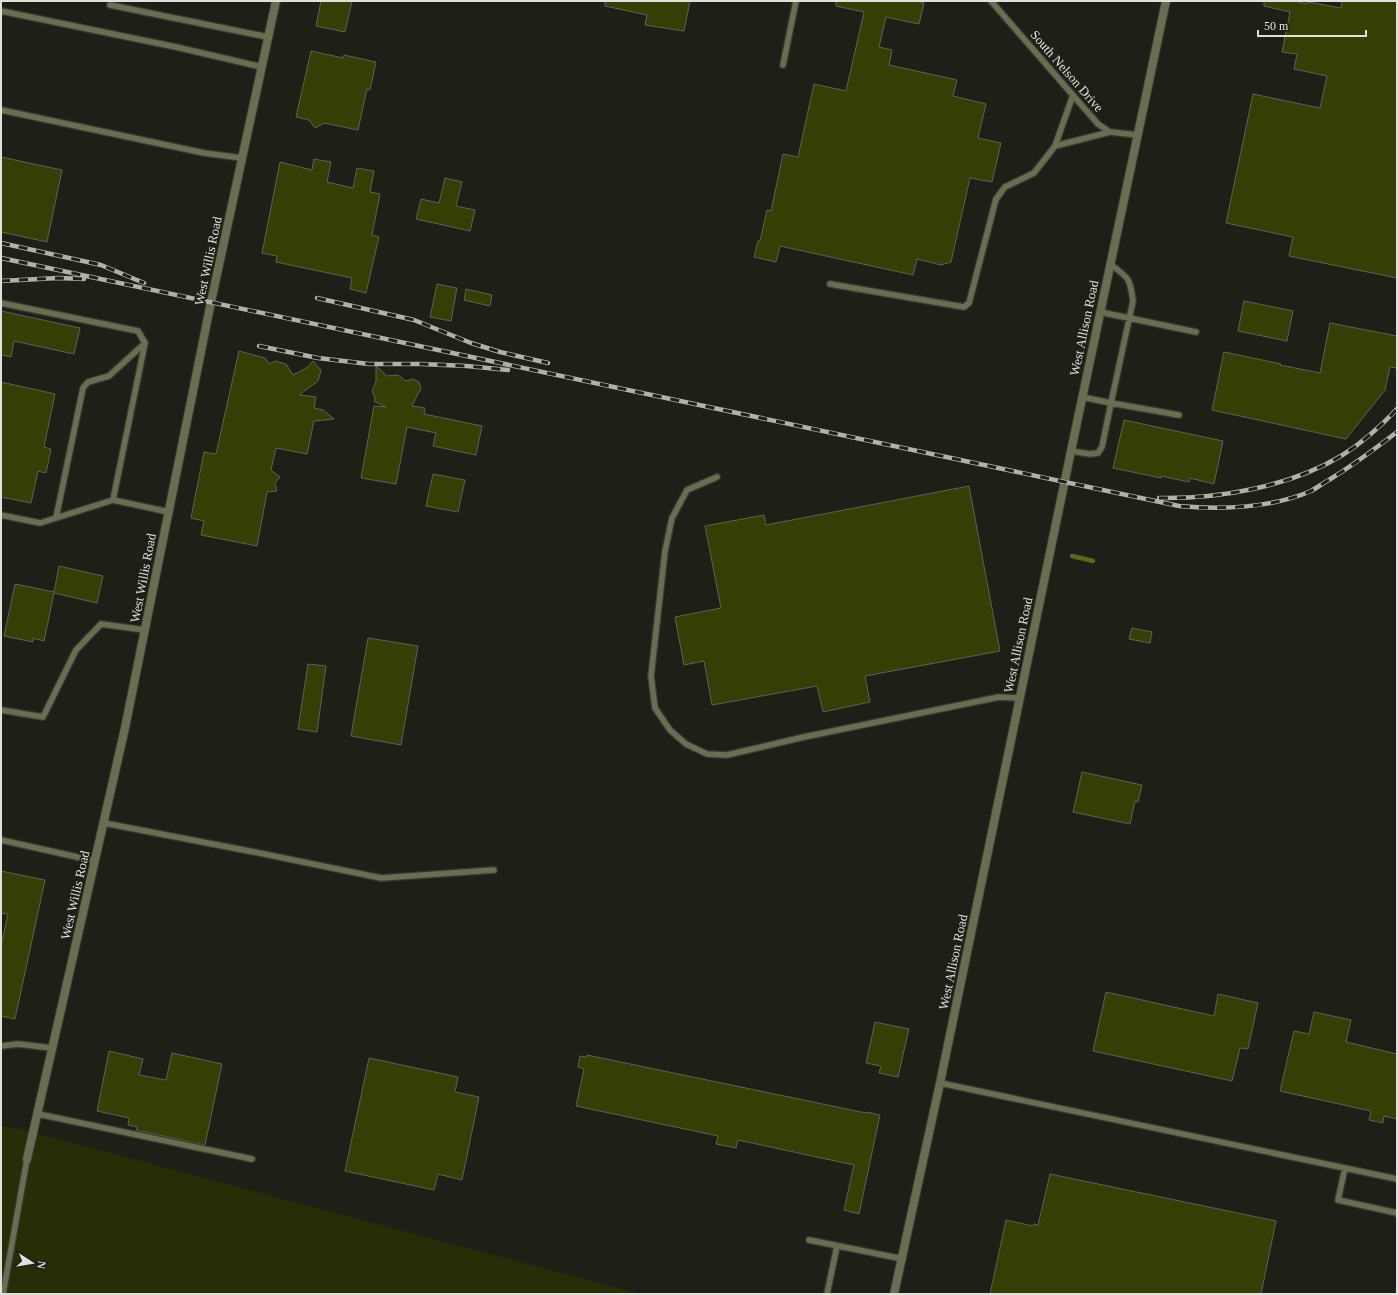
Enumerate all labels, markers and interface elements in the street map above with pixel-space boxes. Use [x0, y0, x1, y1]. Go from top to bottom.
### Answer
scale bar [1258, 12, 1366, 38]
text: 50 m [1264, 19, 1289, 33]
street label: South Nelson Drive [1027, 27, 1107, 115]
street label: West Willis Road [191, 215, 225, 307]
street label: West Allison Road [1067, 278, 1102, 377]
street label: West Willis Road [127, 532, 159, 624]
street label: West Allison Road [1001, 595, 1036, 694]
street label: West Willis Road [57, 849, 93, 941]
street label: West Allison Road [936, 912, 971, 1011]
north arrow [12, 1243, 52, 1283]
text: N [35, 1260, 48, 1270]

